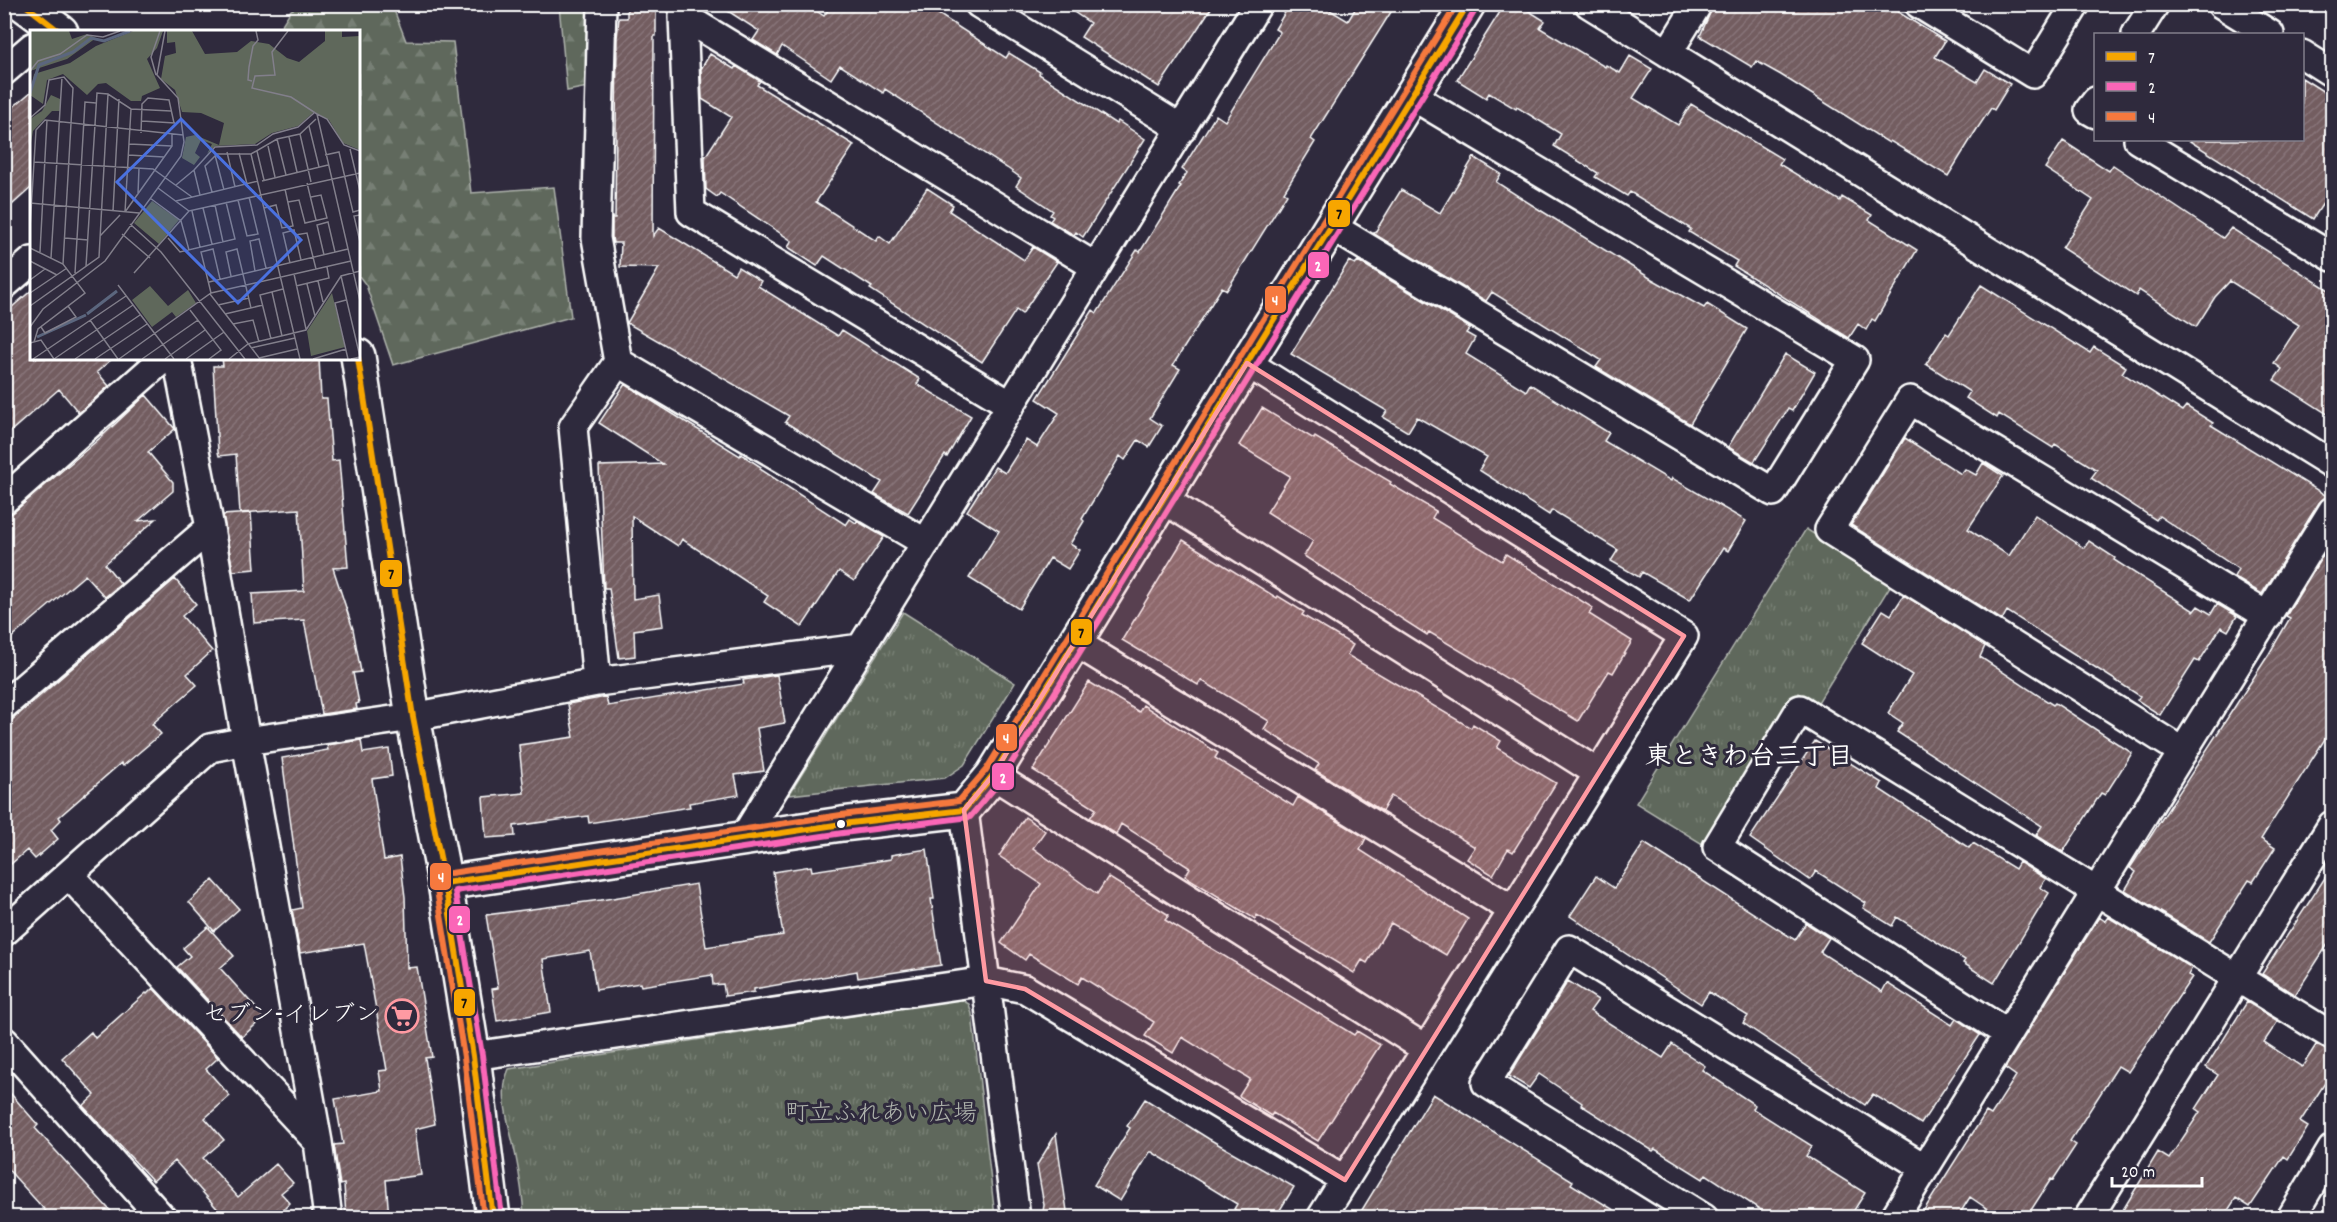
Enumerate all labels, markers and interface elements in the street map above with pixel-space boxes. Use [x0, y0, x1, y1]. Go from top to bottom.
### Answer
inset map [30, 30, 360, 360]
legend [2094, 33, 2304, 141]
text: 7 [2148, 47, 2155, 72]
text: 2 [2148, 77, 2156, 102]
text: 4 [2148, 107, 2155, 132]
line badge: 7 [1327, 199, 1351, 228]
text: 7 [1336, 204, 1342, 227]
line badge: 2 [1307, 251, 1330, 279]
text: 2 [1315, 256, 1322, 279]
line badge: 4 [1264, 285, 1287, 314]
text: 4 [1272, 290, 1278, 313]
line badge: 7 [379, 559, 403, 588]
text: 7 [388, 564, 394, 587]
line badge: 7 [1070, 618, 1093, 646]
text: 7 [1078, 623, 1084, 646]
line badge: 4 [995, 723, 1018, 752]
text: 4 [1003, 728, 1009, 751]
district label: 東ときわ台三丁目 [1645, 740, 1853, 777]
line badge: 2 [991, 762, 1015, 791]
text: 2 [1000, 768, 1007, 791]
unlabelled marker [835, 818, 847, 830]
line badge: 4 [429, 862, 452, 891]
text: 4 [438, 867, 444, 890]
line badge: 2 [448, 905, 471, 934]
text: 2 [457, 910, 464, 933]
line badge: 7 [453, 988, 476, 1017]
text: 7 [461, 993, 467, 1016]
supermarket icon: セブン-イレブン [384, 998, 420, 1034]
place label: セブン-イレブン [203, 999, 379, 1033]
park label: 町立ふれあい広場 [785, 1098, 977, 1132]
scale bar [2112, 1150, 2202, 1188]
text: 20 m [2121, 1161, 2155, 1186]

